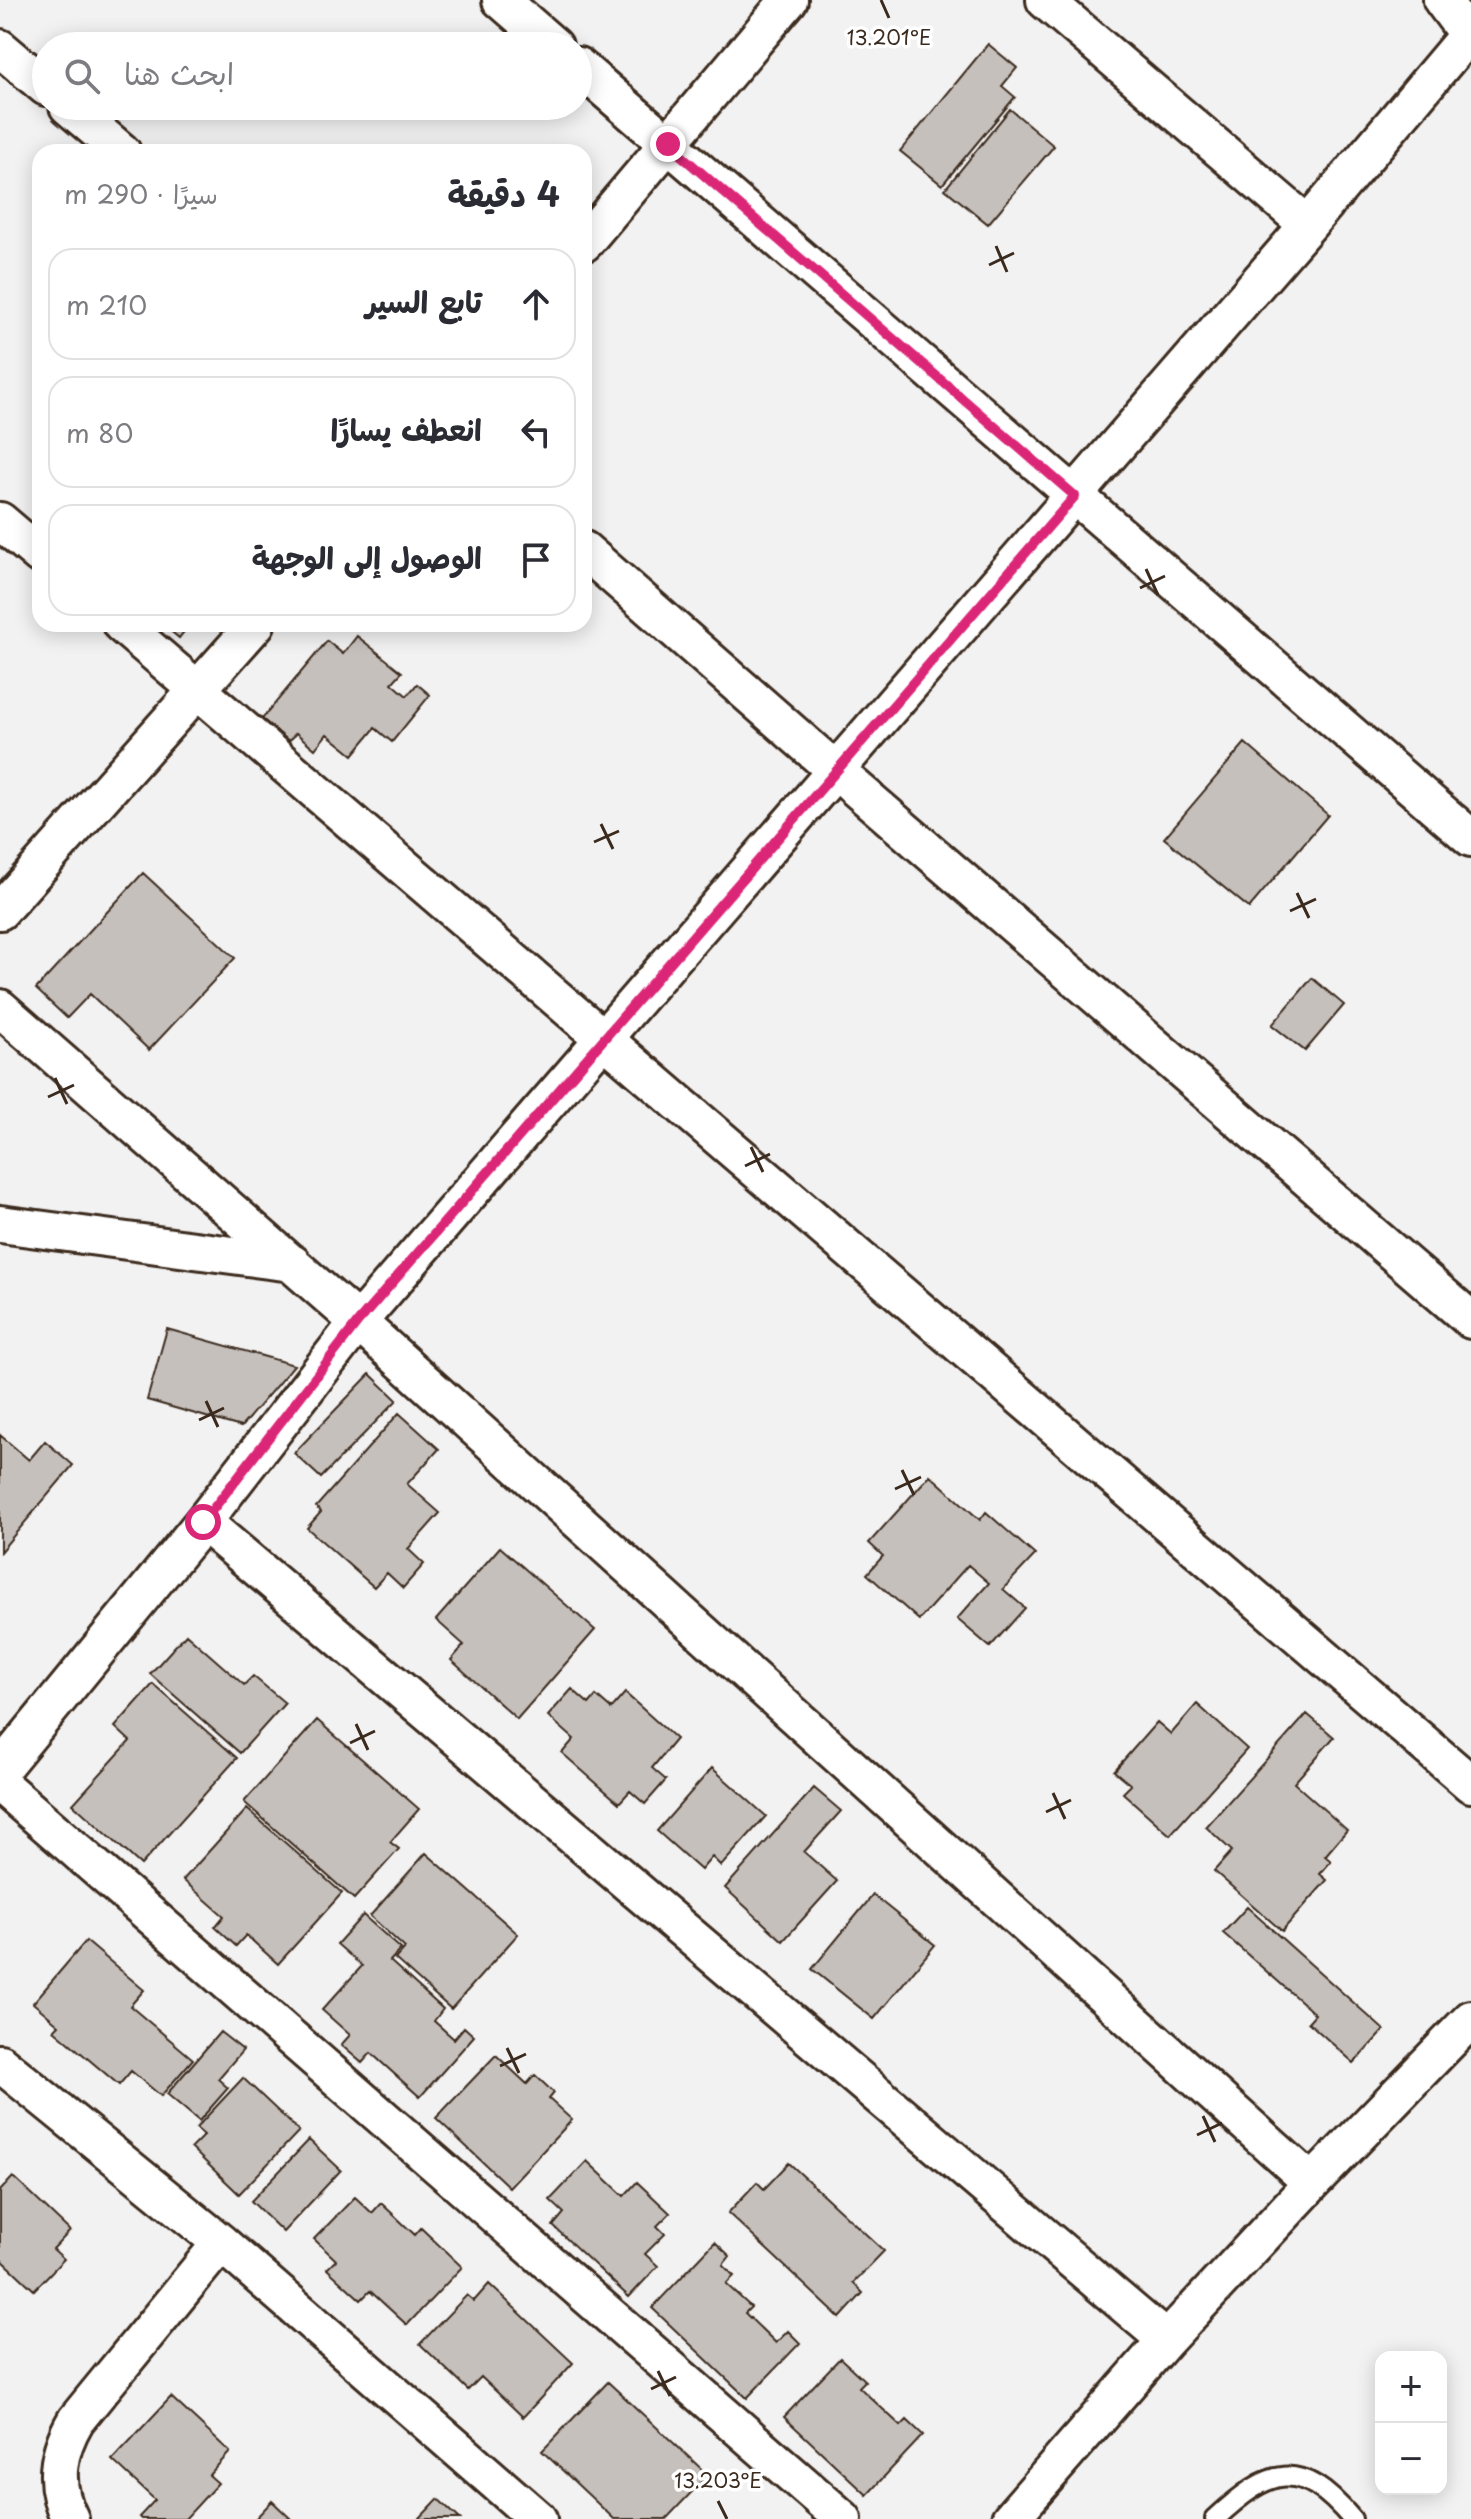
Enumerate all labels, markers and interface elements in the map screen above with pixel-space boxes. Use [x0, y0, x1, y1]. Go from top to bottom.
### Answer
text: 13.201°E [847, 22, 931, 52]
search box [32, 32, 592, 120]
text: ابحث هنا [124, 50, 234, 95]
icon: search [60, 54, 104, 98]
route end [650, 126, 686, 162]
text: 4 دقيقة [447, 167, 560, 219]
text: سيرًا · 290 m [64, 174, 218, 213]
text: تابع السير [365, 278, 482, 323]
icon: ahead [514, 282, 558, 326]
text: 210 m [66, 285, 147, 324]
text: انعطف يسارًا [331, 406, 482, 451]
icon: left [514, 410, 558, 454]
text: 80 m [66, 413, 133, 452]
text: الوصول إلى الوجهة [252, 534, 482, 579]
icon: arrive [514, 538, 558, 582]
route start [185, 1504, 221, 1540]
map controls [1375, 2351, 1447, 2495]
button: + [1375, 2351, 1447, 2423]
button: − [1375, 2423, 1447, 2495]
text: 13.203°E [674, 2465, 762, 2495]

